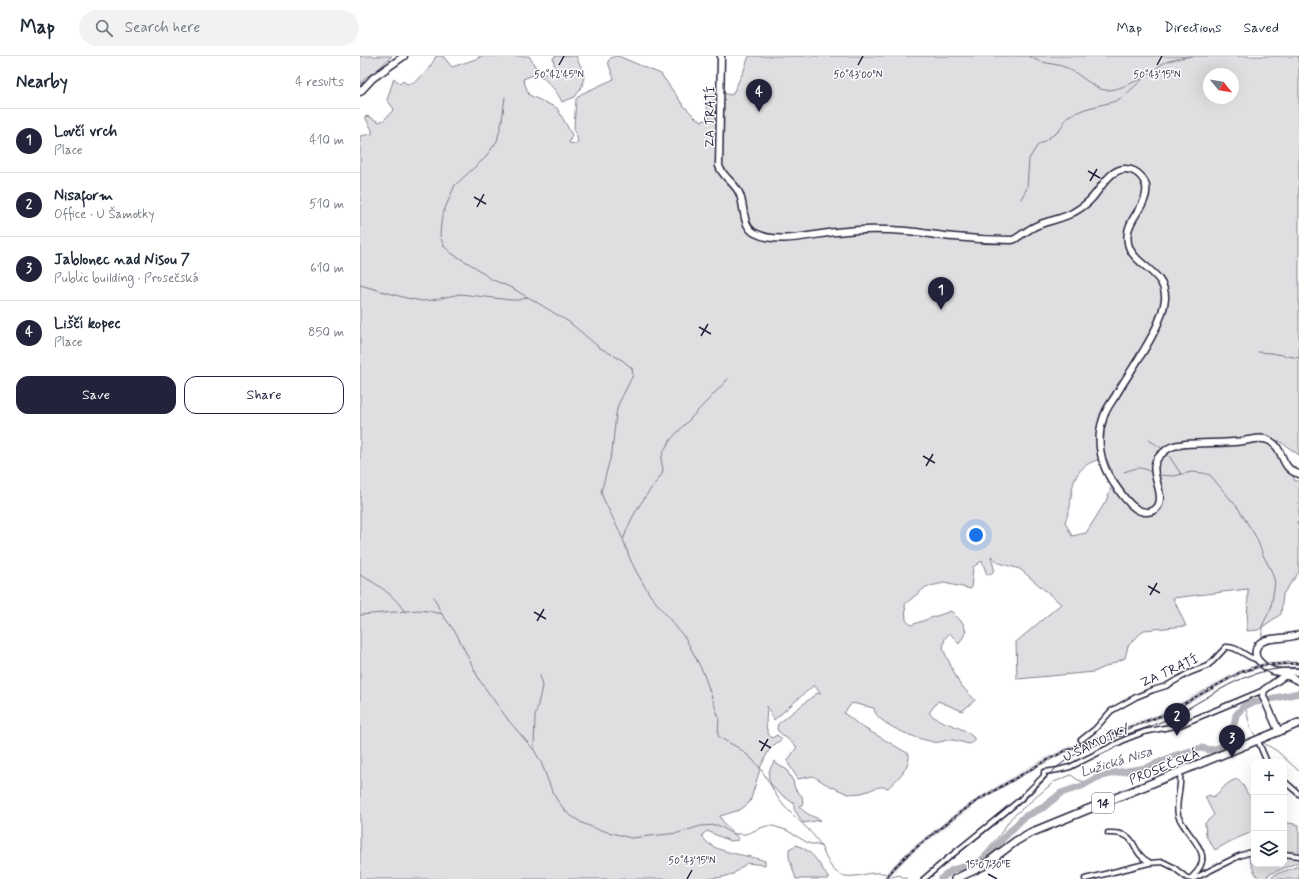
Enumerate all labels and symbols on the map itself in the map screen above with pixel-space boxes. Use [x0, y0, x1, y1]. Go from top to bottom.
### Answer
text: 50°42'45"N [534, 68, 584, 82]
text: 50°43'00"N [834, 68, 883, 82]
text: 50°43'15"N [1133, 68, 1181, 82]
north arrow [1203, 68, 1239, 104]
pin: 4 [746, 79, 772, 112]
street label: ZA TRATÍ [700, 86, 720, 148]
pin: 1 [928, 277, 954, 310]
your location [966, 525, 986, 545]
street label: ZA TRATÍ [1138, 650, 1201, 692]
pin: 2 [1164, 703, 1190, 736]
street label: U ŠAMOTKY [1060, 720, 1133, 766]
pin: 3 [1219, 725, 1245, 758]
water label: Lužická Nisa [1078, 742, 1155, 781]
street label: PROSEČSKÁ [1126, 745, 1202, 789]
road number: 14 [1092, 793, 1114, 813]
text: 50°43'15"N [668, 854, 716, 868]
text: 15°07'30"E [965, 858, 1011, 872]

